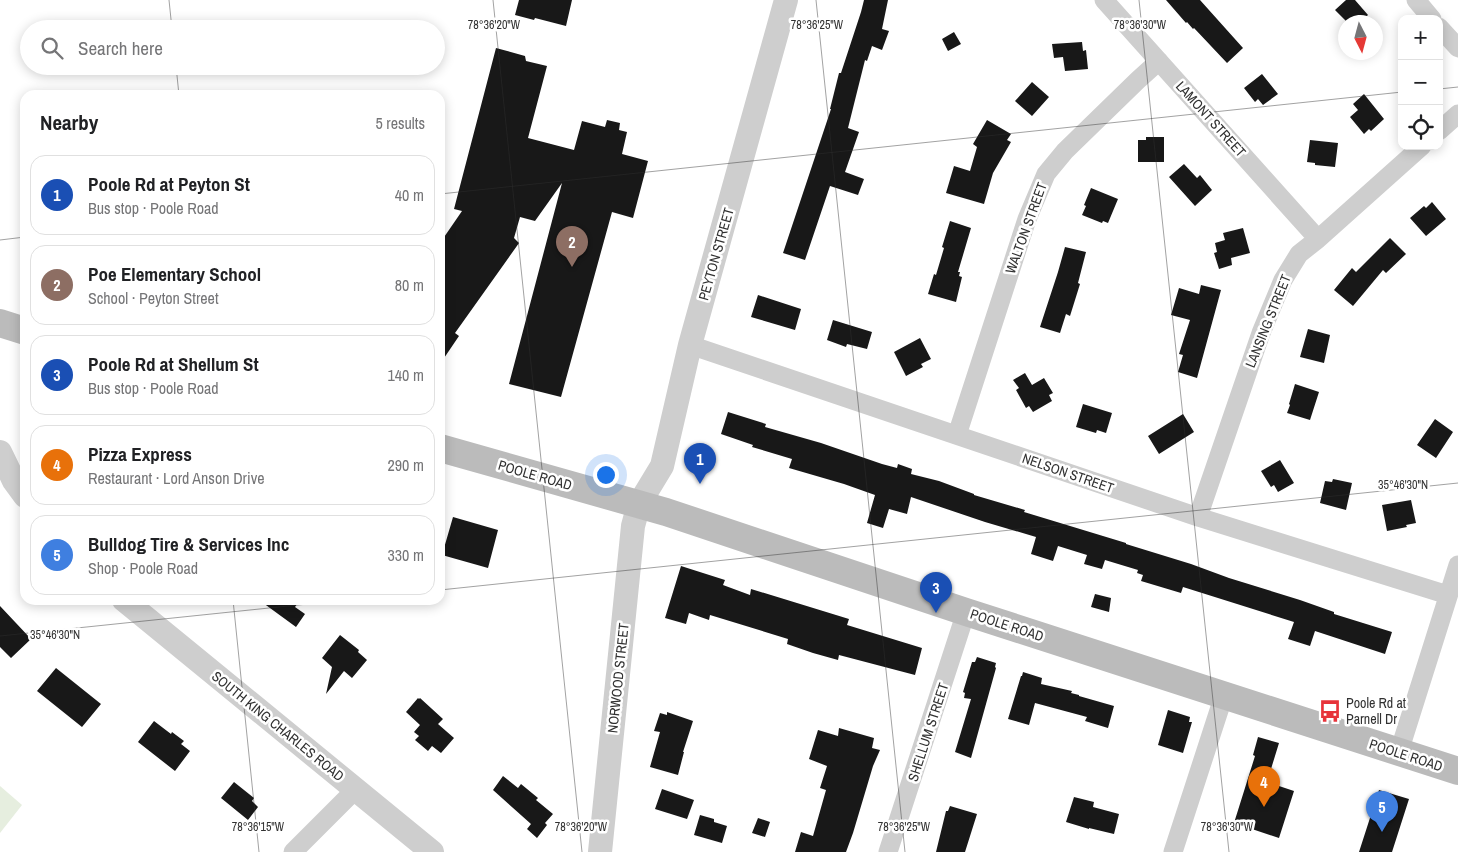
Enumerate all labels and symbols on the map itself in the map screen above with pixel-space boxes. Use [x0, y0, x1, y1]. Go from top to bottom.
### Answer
north arrow [1338, 15, 1383, 60]
text: 78°36'20"W [468, 17, 521, 33]
text: 78°36'25"W [791, 17, 844, 33]
text: 78°36'30"W [1114, 17, 1167, 33]
street label: LAMONT STREET [1172, 77, 1250, 161]
street label: WALTON STREET [1001, 180, 1051, 276]
street label: PEYTON STREET [694, 206, 738, 302]
pin: 2 [556, 226, 588, 267]
street label: LANSING STREET [1241, 272, 1295, 370]
pin: 1 [684, 443, 716, 484]
street label: NELSON STREET [1020, 449, 1116, 497]
street label: POOLE ROAD [496, 456, 574, 494]
your location [593, 462, 619, 488]
text: 35°46'30"N [1378, 477, 1428, 493]
pin: 3 [920, 572, 952, 613]
street label: POOLE ROAD [968, 605, 1046, 645]
street label: NORWOOD STREET [603, 622, 633, 734]
text: 35°46'30"N [30, 627, 80, 643]
street label: SOUTH KING CHARLES ROAD [208, 667, 348, 785]
street label: SHELLUM STREET [904, 680, 952, 784]
place label: Poole Rd at Parnell Dr [1346, 694, 1406, 728]
bus stop icon: Poole Rd at Parnell Dr [1317, 698, 1343, 724]
street label: POOLE ROAD [1367, 735, 1445, 775]
pin: 4 [1248, 766, 1280, 807]
pin: 5 [1366, 791, 1398, 832]
text: 78°36'15"W [232, 819, 285, 835]
text: 78°36'20"W [555, 819, 608, 835]
text: 78°36'25"W [878, 819, 931, 835]
text: 78°36'30"W [1201, 819, 1254, 835]

